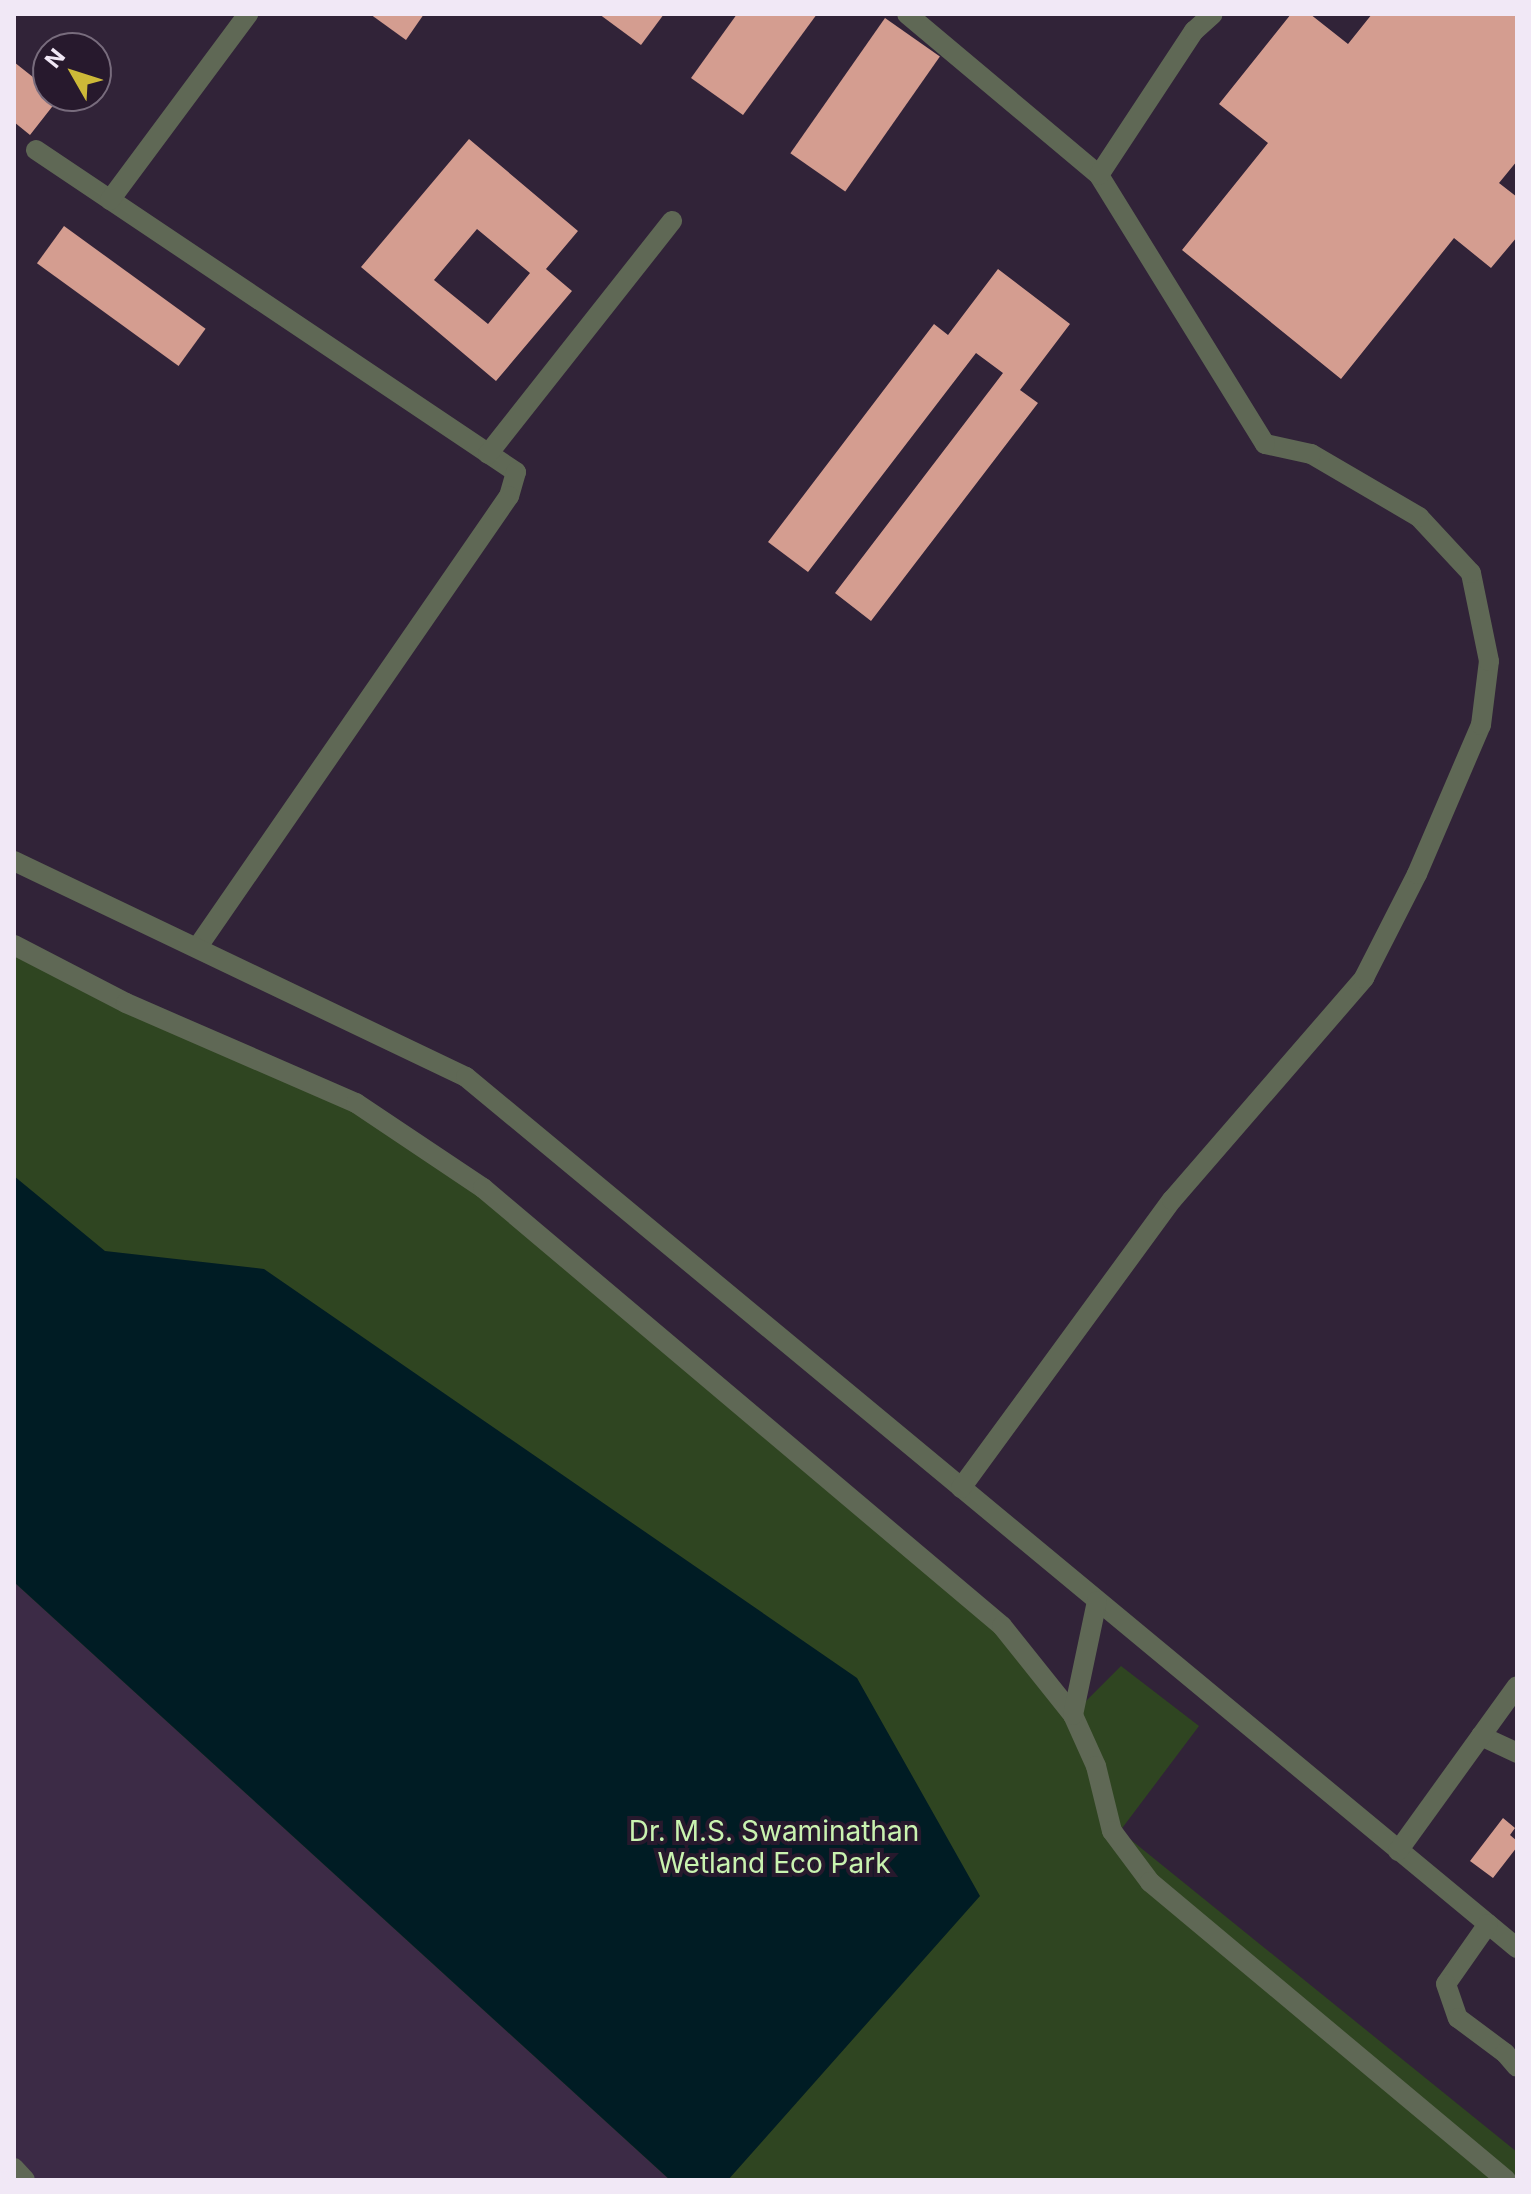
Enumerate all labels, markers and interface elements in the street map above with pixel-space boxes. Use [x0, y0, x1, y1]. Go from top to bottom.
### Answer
north arrow [32, 32, 112, 112]
text: N [40, 43, 70, 73]
park label: Dr. M.S. Swaminathan Wetland Eco Park [629, 1814, 919, 1880]

